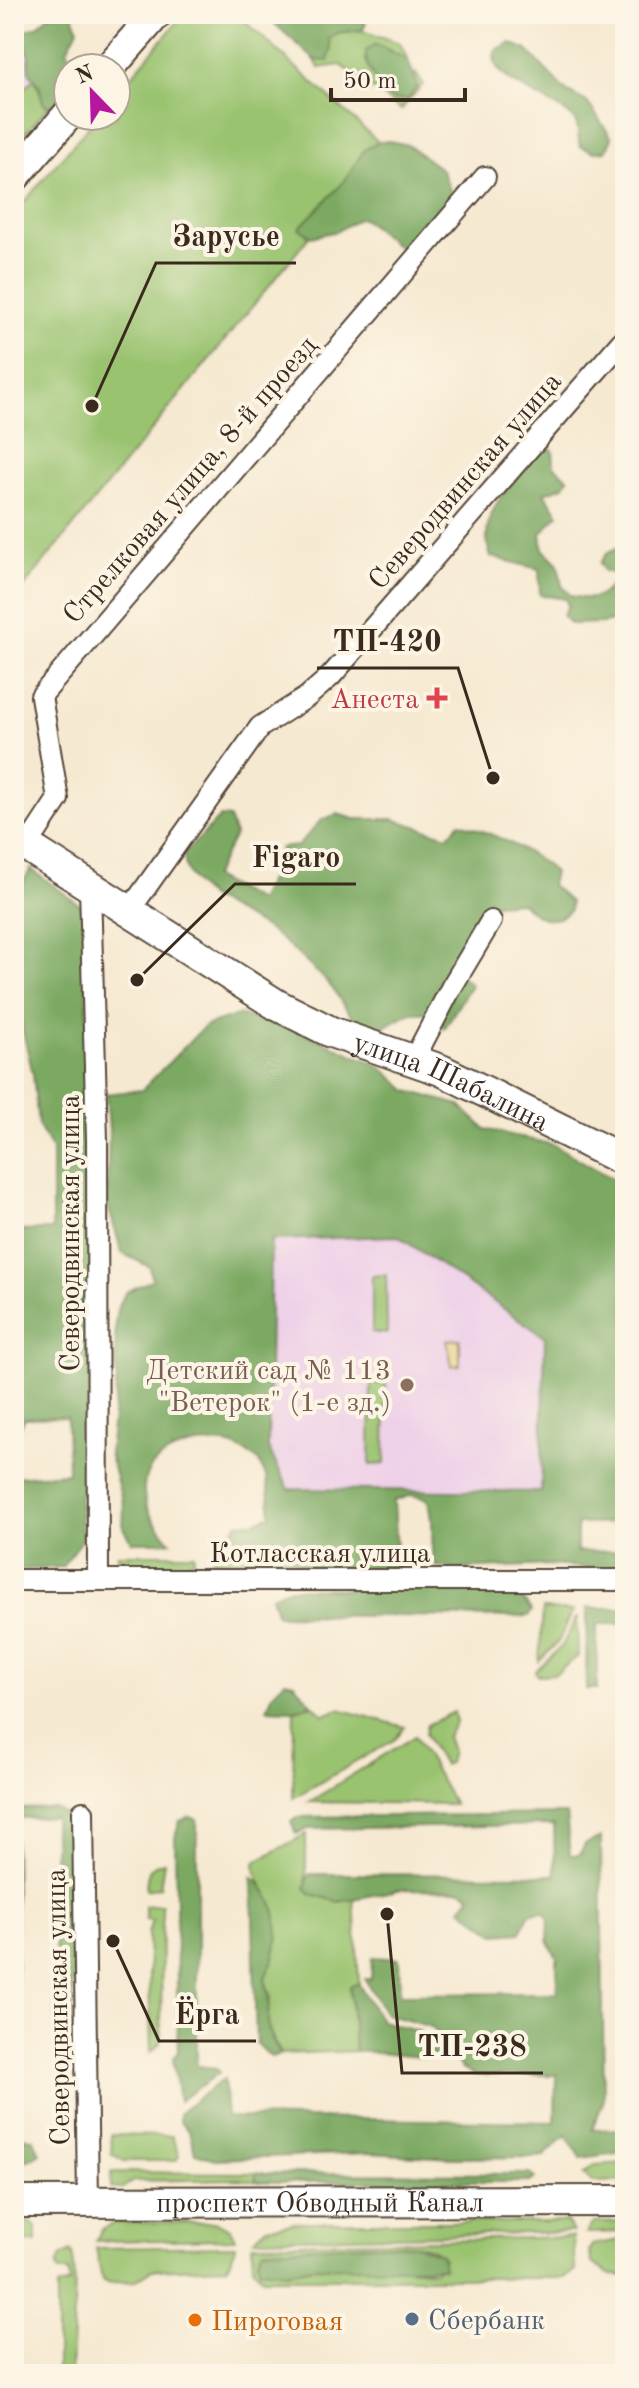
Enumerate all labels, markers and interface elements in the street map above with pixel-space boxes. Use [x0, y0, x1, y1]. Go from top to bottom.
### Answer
north arrow [52, 52, 132, 132]
scale bar [331, 52, 465, 102]
text: N [73, 62, 97, 89]
text: 50 m [343, 70, 397, 94]
callout: Зарусье [156, 209, 296, 263]
text: Зарусье [172, 223, 280, 253]
street label: Стрелковая улица, 8-й проезд [59, 332, 324, 630]
street label: Северодвинская улица [365, 368, 568, 596]
callout: ТП-420 [317, 614, 458, 668]
text: ТП-420 [332, 628, 442, 658]
place label: Анеста [330, 687, 419, 715]
marker: Анеста [426, 687, 448, 709]
callout: Figaro [235, 830, 356, 884]
text: Figaro [252, 844, 340, 874]
street label: улица Шабалина [349, 1030, 553, 1138]
street label: Северодвинская улица [58, 1094, 86, 1372]
place label: Детский сад № 113 "Ветерок" (1-е зд.) [146, 1358, 391, 1418]
marker: Детский сад № 113 "Ветерок" (1-е зд.) [398, 1376, 416, 1394]
street label: Котласская улица [209, 1541, 431, 1569]
street label: Северодвинская улица [44, 1868, 76, 2146]
callout: Ёрга [159, 1987, 256, 2041]
text: Ёрга [174, 1996, 240, 2031]
callout: ТП-238 [402, 2019, 543, 2073]
text: ТП-238 [417, 2033, 527, 2063]
street label: проспект Обводный Канал [156, 2190, 484, 2219]
place label: Сбербанк [428, 2308, 545, 2336]
place label: Пироговая [211, 2309, 343, 2337]
marker: Сбербанк [403, 2310, 421, 2328]
marker: Пироговая [186, 2311, 204, 2329]

